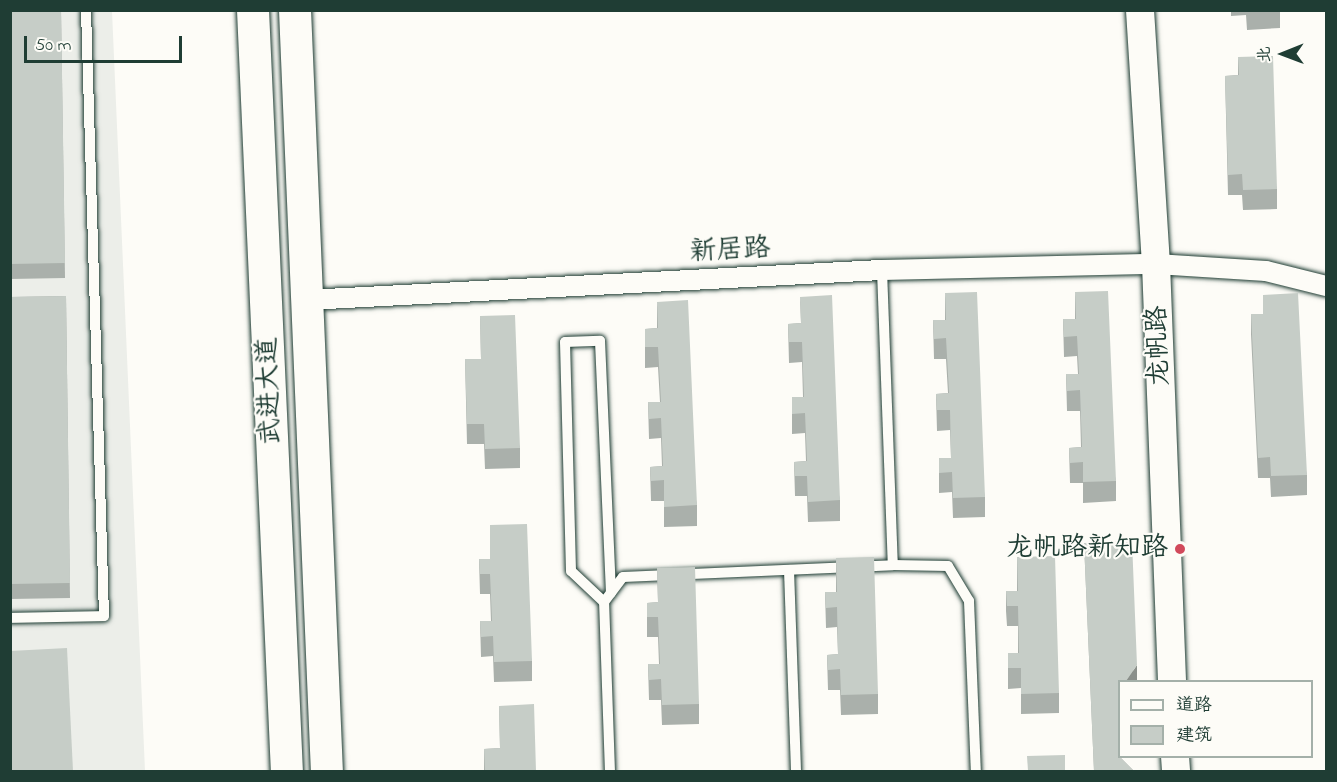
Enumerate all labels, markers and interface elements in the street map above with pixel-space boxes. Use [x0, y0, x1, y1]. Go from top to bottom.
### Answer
scale bar [27, 24, 184, 62]
north arrow [1253, 24, 1313, 84]
text: 50 m [35, 33, 72, 59]
text: 北 [1253, 46, 1277, 63]
street label: 新居路 [689, 233, 771, 269]
street label: 龙帆路 [1141, 305, 1177, 387]
street label: 武进大道 [252, 336, 288, 446]
place label: 龙帆路新知路 [1006, 533, 1168, 565]
marker: 龙帆路新知路 [1173, 542, 1187, 556]
legend [1118, 680, 1313, 758]
text: 道路 [1176, 693, 1212, 719]
text: 建筑 [1176, 723, 1212, 749]

